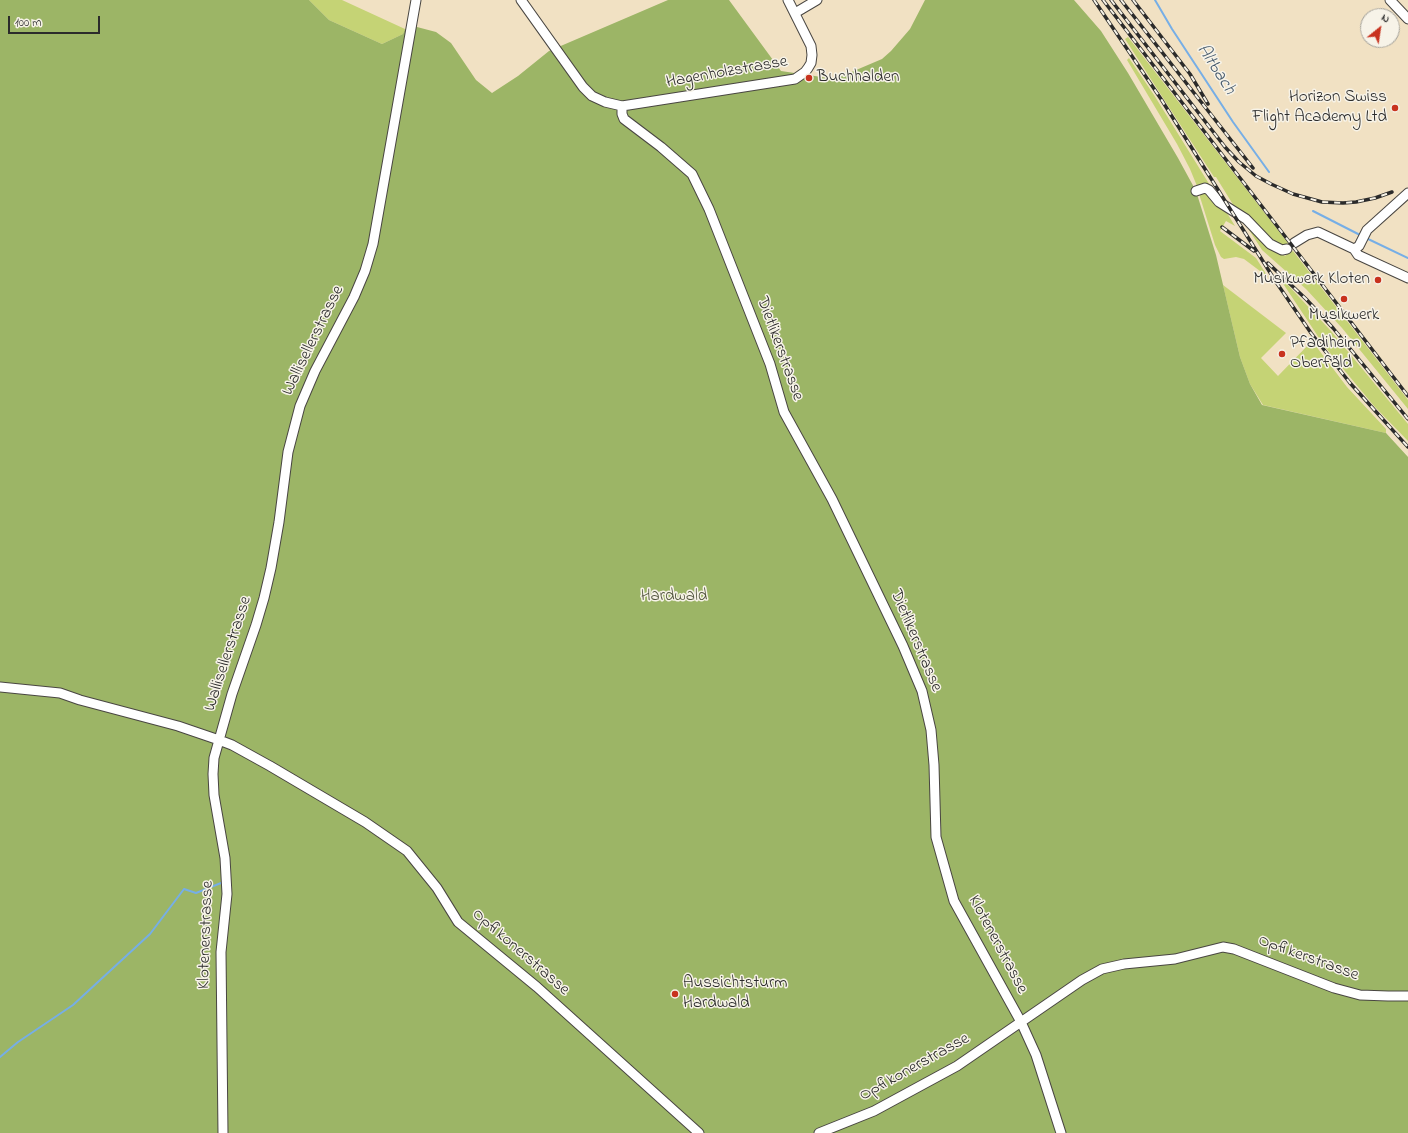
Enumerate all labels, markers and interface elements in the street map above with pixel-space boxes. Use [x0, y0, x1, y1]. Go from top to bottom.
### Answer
scale bar [10, 8, 102, 34]
north arrow [1360, 8, 1400, 48]
text: N [1378, 10, 1393, 27]
text: 100 m [15, 14, 42, 32]
water label: Altbach [1191, 41, 1239, 99]
street label: Hagenholzstrasse [665, 52, 789, 94]
place label: Buchhalden [817, 68, 899, 88]
marker: Buchhalden [804, 73, 814, 83]
place label: Horizon Swiss Flight Academy Ltd [1252, 88, 1387, 128]
marker: Horizon Swiss Flight Academy Ltd [1390, 103, 1400, 113]
place label: Musikwerk Kloten [1253, 270, 1370, 290]
marker: Musikwerk Kloten [1373, 275, 1383, 285]
street label: Wallisellerstrasse [279, 283, 349, 399]
street label: Dietlikerstrasse [751, 294, 807, 404]
marker: Musikwerk [1339, 294, 1349, 304]
place label: Musikwerk [1309, 306, 1379, 326]
place label: Pfadiheim Oberfäld [1290, 334, 1360, 374]
marker: Pfadiheim Oberfäld [1277, 349, 1287, 359]
park label: Hardwald [641, 587, 707, 607]
street label: Dietlikerstrasse [884, 587, 946, 695]
street label: Wallisellerstrasse [201, 594, 257, 714]
street label: Klotenerstrasse [195, 881, 219, 989]
street label: Klotenerstrasse [963, 892, 1031, 998]
street label: Opfikonerstrasse [467, 905, 573, 1001]
street label: Opfikerstrasse [1255, 931, 1361, 987]
place label: Aussichtsturm Hardwald [683, 974, 787, 1014]
marker: Aussichtsturm Hardwald [670, 989, 680, 999]
street label: Opfikonerstrasse [856, 1029, 974, 1107]

